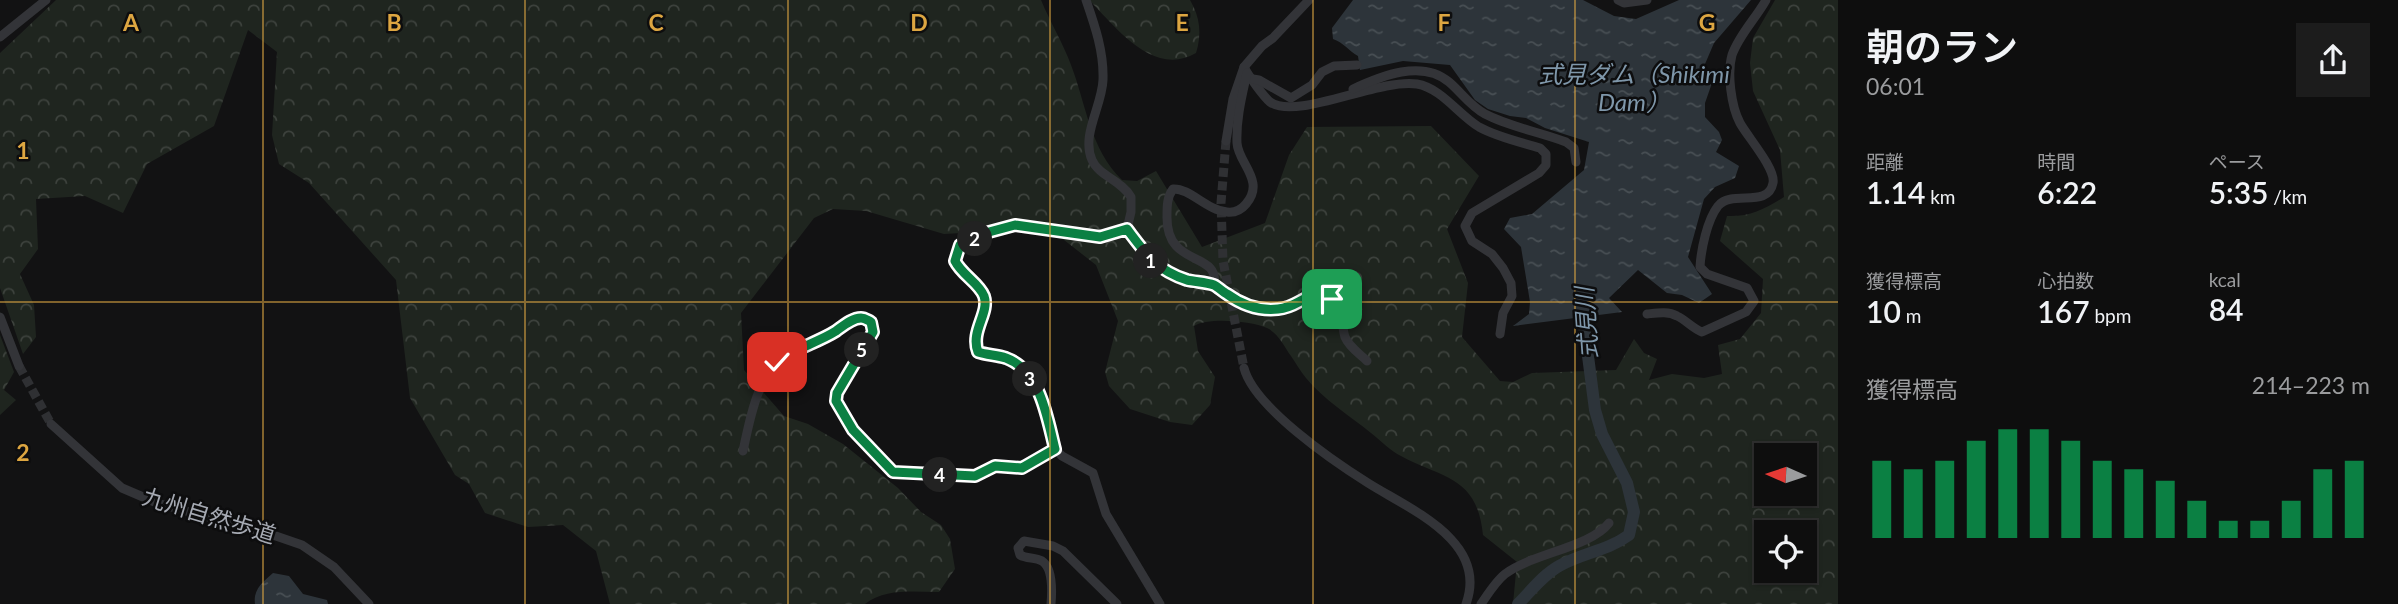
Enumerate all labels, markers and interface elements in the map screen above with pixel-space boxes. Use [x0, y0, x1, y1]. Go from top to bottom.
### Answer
text: A [122, 8, 140, 36]
text: B [386, 8, 402, 36]
text: C [648, 8, 664, 36]
text: D [910, 8, 928, 36]
text: E [1175, 8, 1189, 36]
text: F [1437, 8, 1451, 36]
text: G [1699, 8, 1715, 36]
text: 朝のラン [1866, 23, 2018, 69]
button: share [2296, 23, 2370, 97]
water label: 式見ダム（Shikimi Dam） [1538, 59, 1730, 116]
text: 06:01 [1866, 72, 1925, 100]
text: 1 [16, 136, 30, 164]
text: 距離 [1866, 150, 1904, 173]
text: 時間 [2037, 150, 2075, 173]
text: ペース [2209, 150, 2265, 173]
text: 1.14 [1866, 174, 1925, 210]
text: 6:22 [2037, 174, 2097, 210]
text: 5:35 [2209, 174, 2268, 210]
text: km [1925, 185, 1955, 208]
text: /km [2268, 185, 2307, 208]
pin: 2 [958, 222, 992, 256]
text: 2 [969, 227, 980, 250]
pin: 1 [1134, 244, 1168, 278]
text: 1 [1145, 249, 1156, 272]
text: kcal [2209, 268, 2241, 291]
pin [1302, 269, 1362, 329]
text: 獲得標高 [1866, 269, 1942, 292]
text: 心拍数 [2037, 269, 2094, 292]
icon: arrive [1313, 280, 1351, 318]
water label: 式見川 [1568, 283, 1602, 360]
text: 84 [2209, 291, 2243, 327]
text: 10 [1866, 293, 1901, 329]
text: 167 [2037, 293, 2090, 329]
text: m [1901, 304, 1921, 327]
text: bpm [2090, 304, 2131, 327]
pin [747, 332, 807, 392]
pin: 5 [844, 332, 880, 368]
text: 5 [856, 338, 867, 361]
icon: check [758, 343, 796, 381]
pin: 3 [1012, 362, 1048, 396]
text: 3 [1024, 367, 1035, 390]
text: 214–223 m [2252, 371, 2370, 399]
text: 獲得標高 [1866, 375, 1958, 403]
text: 2 [16, 438, 30, 466]
north arrow [1754, 443, 1816, 506]
map controls [1754, 443, 1817, 583]
pin: 4 [922, 458, 958, 492]
text: 4 [934, 463, 945, 486]
street label: 九州自然歩道 [139, 481, 279, 549]
button: locate [1754, 520, 1817, 583]

